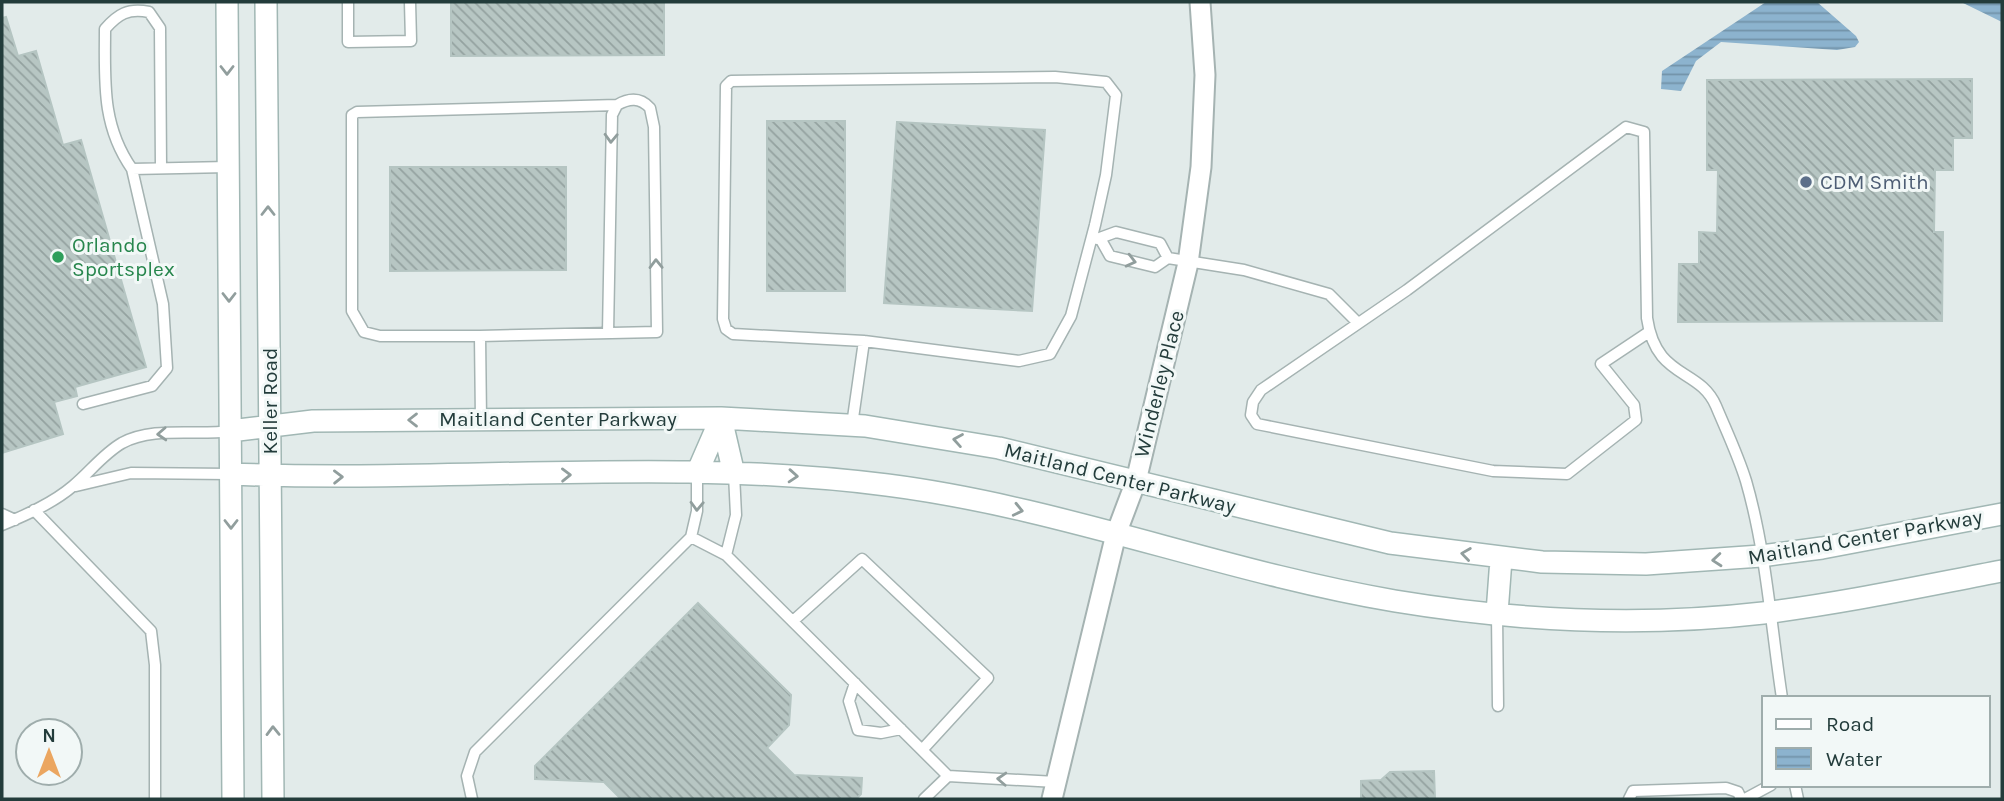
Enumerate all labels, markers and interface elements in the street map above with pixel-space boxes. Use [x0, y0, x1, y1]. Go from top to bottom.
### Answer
one-way arrow [219, 65, 235, 76]
one-way arrow [603, 132, 618, 143]
place label: CDM Smith [1820, 170, 1929, 194]
marker: CDM Smith [1798, 174, 1814, 190]
one-way arrow [260, 205, 276, 216]
place label: Orlando Sportsplex [72, 233, 175, 281]
marker: Orlando Sportsplex [50, 249, 66, 265]
one-way arrow [1125, 253, 1137, 267]
one-way arrow [648, 258, 664, 269]
one-way arrow [221, 293, 237, 303]
street label: Winderley Place [1129, 308, 1189, 460]
street label: Keller Road [258, 347, 282, 455]
street label: Maitland Center Parkway [439, 407, 677, 431]
one-way arrow [407, 412, 418, 428]
one-way arrow [156, 427, 167, 442]
one-way arrow [952, 433, 963, 448]
street label: Maitland Center Parkway [1002, 438, 1238, 518]
one-way arrow [561, 467, 572, 483]
one-way arrow [334, 469, 344, 485]
one-way arrow [788, 469, 799, 484]
one-way arrow [689, 501, 704, 512]
one-way arrow [1012, 502, 1024, 516]
street label: Maitland Center Parkway [1746, 504, 1984, 569]
one-way arrow [223, 519, 239, 529]
one-way arrow [1460, 547, 1472, 562]
one-way arrow [1712, 552, 1723, 567]
legend [1762, 696, 1990, 787]
text: Road [1826, 712, 1874, 736]
north arrow [14, 717, 84, 787]
text: N [42, 725, 56, 747]
one-way arrow [265, 725, 280, 736]
text: Water [1826, 747, 1882, 771]
one-way arrow [996, 771, 1007, 786]

